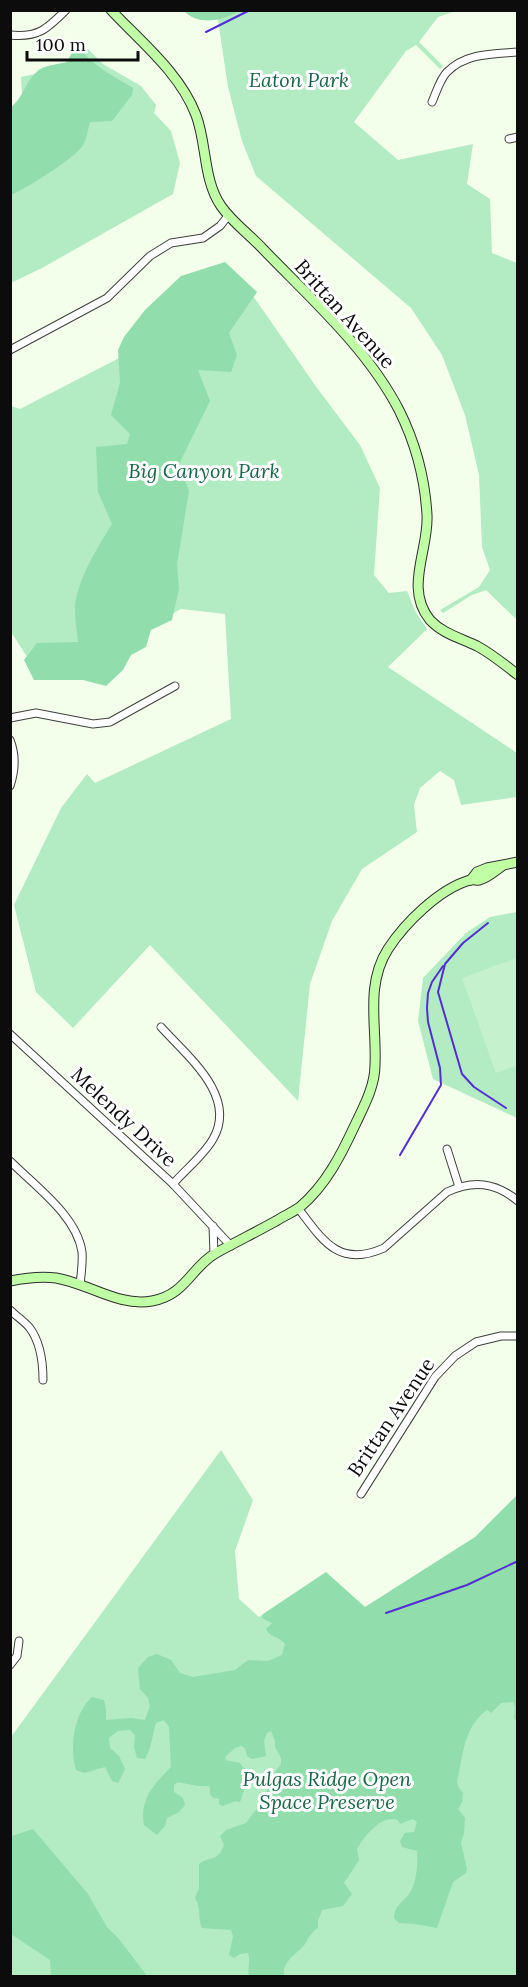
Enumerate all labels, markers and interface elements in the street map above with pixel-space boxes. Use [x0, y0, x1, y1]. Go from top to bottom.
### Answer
scale bar [27, 24, 138, 62]
text: 100 m [36, 33, 86, 56]
park label: Eaton Park [249, 67, 349, 92]
street label: Brittan Avenue [290, 254, 401, 373]
park label: Big Canyon Park [128, 458, 280, 483]
street label: Melendy Drive [66, 1061, 182, 1172]
street label: Brittan Avenue [342, 1352, 440, 1481]
park label: Pulgas Ridge Open Space Preserve [243, 1766, 412, 1814]

